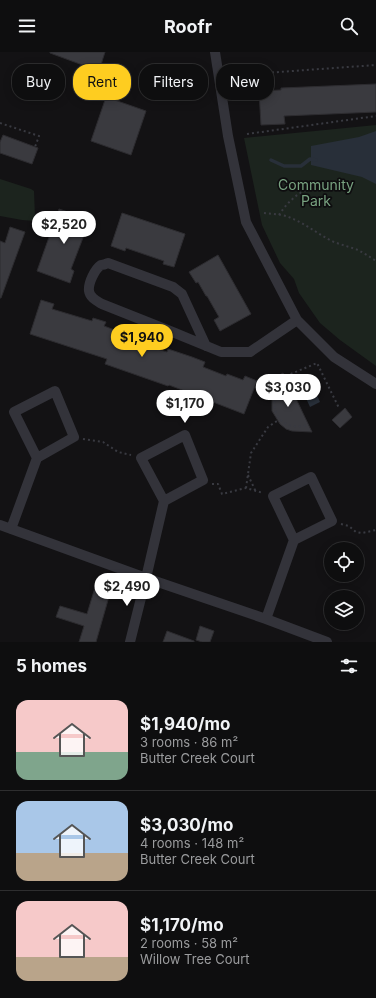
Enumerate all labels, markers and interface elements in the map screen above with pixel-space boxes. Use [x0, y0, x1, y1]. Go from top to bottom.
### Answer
icon: menu [16, 15, 38, 37]
icon: search [338, 15, 360, 37]
text: Roofr [164, 16, 212, 37]
chip: Buy [12, 64, 65, 100]
chip: Rent [73, 64, 131, 100]
chip: Filters [139, 64, 208, 100]
chip: New [216, 64, 274, 100]
park label: Community Park [278, 176, 354, 209]
pin: $2,520 [31, 211, 97, 245]
text: $2,520 [41, 216, 87, 232]
pin: $1,940 [109, 324, 175, 358]
text: $1,940 [120, 329, 164, 345]
pin: $3,030 [255, 374, 321, 408]
text: $3,030 [265, 379, 311, 395]
pin: $1,170 [152, 390, 218, 424]
text: $1,170 [165, 395, 205, 411]
map controls [324, 542, 364, 630]
button: locate [324, 542, 364, 582]
pin: $2,490 [94, 573, 160, 607]
text: $2,490 [103, 578, 151, 594]
button: layers [324, 590, 364, 630]
icon: filters [338, 655, 360, 677]
text: 5 homes [16, 656, 87, 676]
text: $1,940/mo [140, 714, 230, 734]
icon: home [48, 716, 96, 764]
text: 3 rooms · 86 m² [140, 734, 238, 750]
text: Butter Creek Court [140, 750, 255, 766]
text: $3,030/mo [140, 815, 233, 835]
icon: home [48, 817, 96, 865]
text: 4 rooms · 148 m² [140, 835, 244, 851]
text: Butter Creek Court [140, 851, 255, 867]
text: $1,170/mo [140, 915, 224, 935]
icon: home [48, 917, 96, 965]
text: 2 rooms · 58 m² [140, 935, 238, 951]
text: Willow Tree Court [140, 951, 250, 967]

